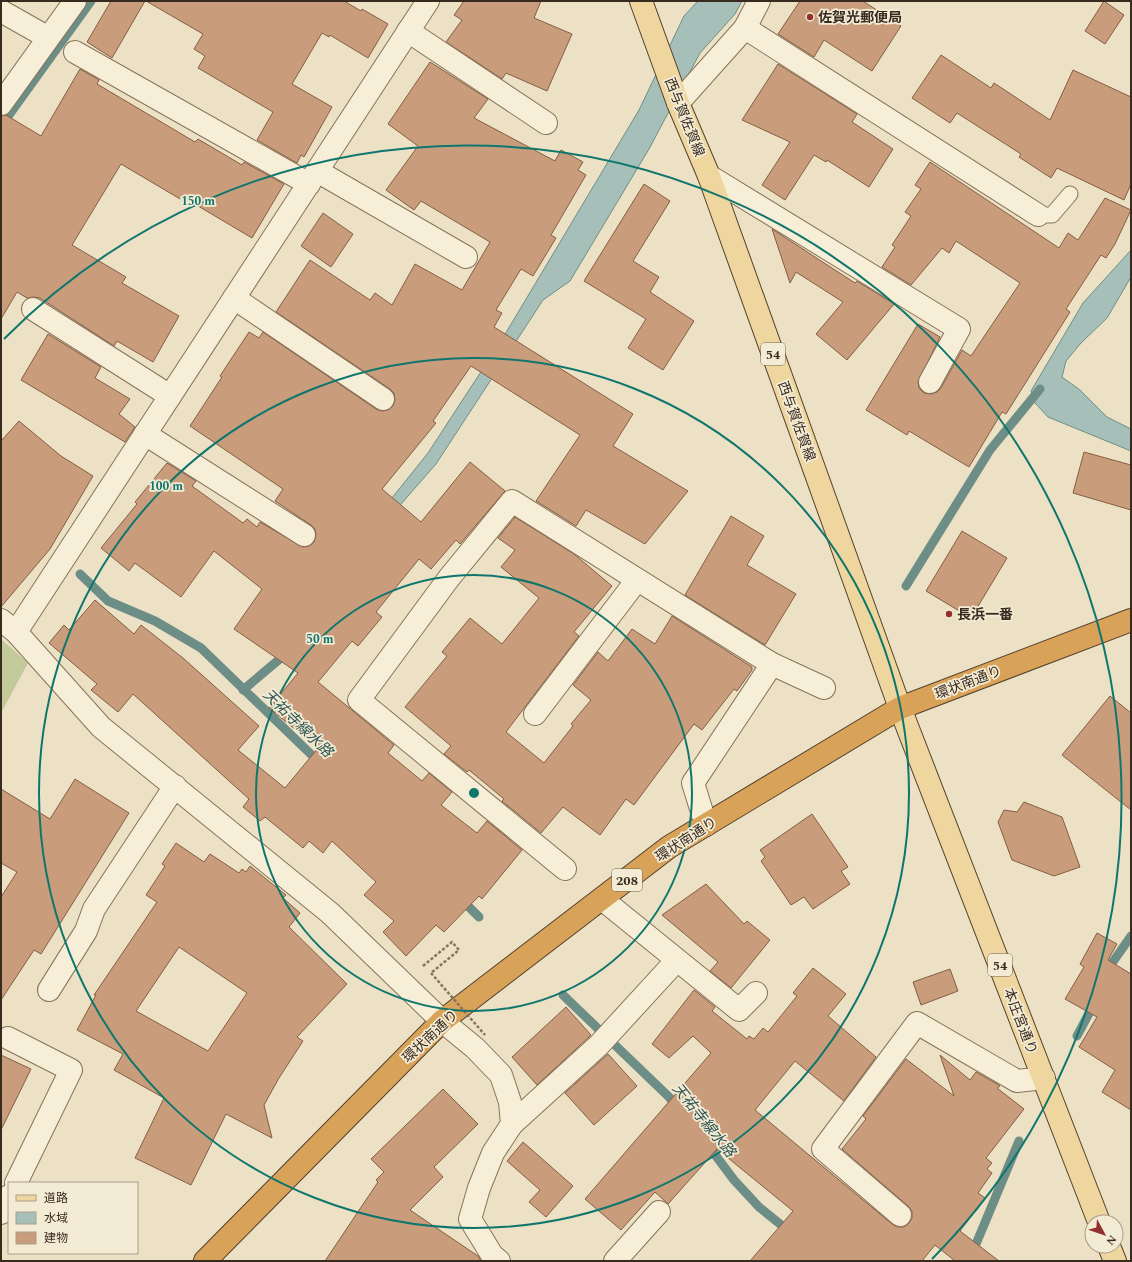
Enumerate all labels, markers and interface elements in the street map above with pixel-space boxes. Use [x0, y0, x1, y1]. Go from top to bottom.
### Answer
place label: 佐賀光郵便局 [818, 7, 902, 28]
marker: 佐賀光郵便局 [805, 12, 815, 22]
street label: 西与賀佐賀線 [659, 74, 710, 160]
text: 150 m [181, 192, 215, 211]
road number: 54 [761, 343, 785, 365]
street label: 西与賀佐賀線 [772, 378, 821, 464]
text: 100 m [149, 477, 183, 496]
place label: 長浜一番 [957, 604, 1013, 625]
marker: 長浜一番 [944, 609, 954, 619]
text: 50 m [306, 630, 334, 649]
street label: 環状南通り [932, 660, 1005, 705]
water label: 天祐寺線水路 [257, 684, 339, 764]
centre of rings [467, 786, 481, 800]
street label: 環状南通り [651, 812, 721, 867]
road number: 208 [612, 869, 642, 891]
road number: 54 [988, 954, 1012, 976]
street label: 本庄宮通り [998, 985, 1043, 1058]
street label: 環状南通り [398, 1005, 463, 1068]
water label: 天祐寺線水路 [666, 1078, 742, 1164]
legend [8, 1182, 138, 1254]
text: 道路 [44, 1189, 68, 1208]
text: 水域 [44, 1209, 68, 1228]
north arrow [1084, 1214, 1124, 1254]
text: 建物 [44, 1229, 68, 1248]
text: N [1102, 1231, 1121, 1249]

